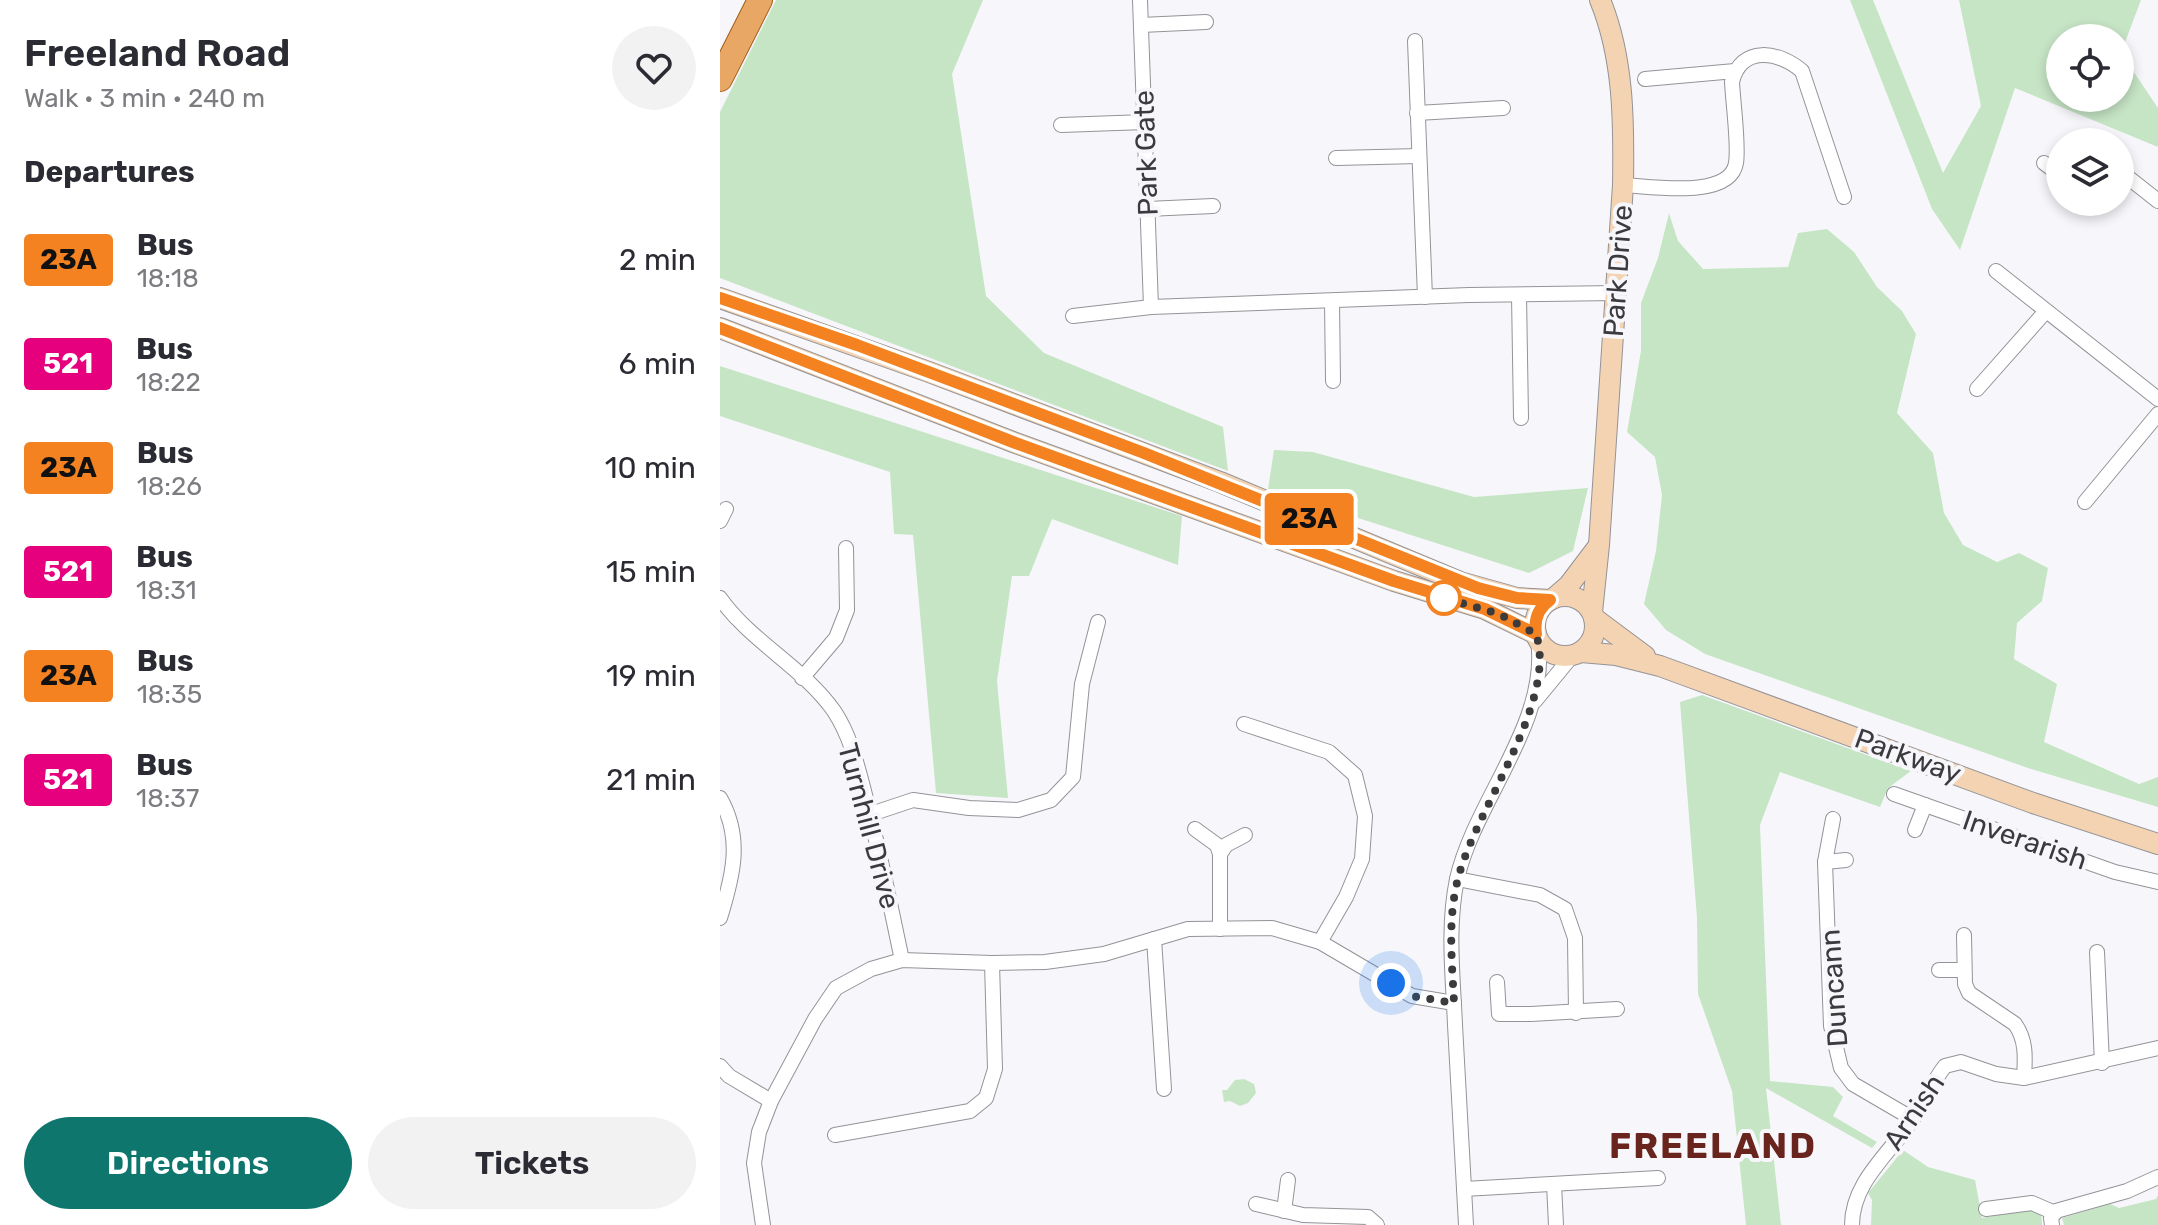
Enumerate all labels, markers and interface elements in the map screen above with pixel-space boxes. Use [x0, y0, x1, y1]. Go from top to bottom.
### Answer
map controls [2046, 24, 2134, 216]
button: locate [2046, 24, 2134, 112]
button: heart [612, 26, 696, 110]
text: Freeland Road [24, 30, 290, 76]
text: Walk · 3 min · 240 m [24, 83, 265, 114]
street label: Park Gate [1127, 90, 1165, 216]
button: layers [2046, 128, 2134, 216]
text: Departures [24, 154, 195, 190]
street label: Park Drive [1597, 204, 1639, 338]
text: Bus [137, 227, 194, 263]
text: 2 min [619, 242, 696, 278]
text: 23A [40, 243, 97, 276]
text: 18:18 [137, 263, 199, 294]
text: Bus [136, 331, 193, 367]
text: 6 min [618, 346, 696, 382]
text: 521 [43, 347, 93, 380]
text: 18:22 [136, 367, 201, 398]
text: Bus [137, 435, 194, 471]
text: 10 min [605, 450, 696, 486]
text: 23A [40, 451, 97, 484]
text: 18:26 [137, 471, 202, 502]
line badge: 23A [1263, 493, 1355, 545]
text: 23A [1281, 502, 1337, 535]
text: Bus [136, 539, 193, 575]
text: 15 min [606, 554, 696, 590]
text: 521 [43, 555, 93, 588]
text: 18:31 [136, 575, 197, 606]
unlabelled marker [1427, 581, 1461, 615]
text: Bus [137, 643, 194, 679]
text: 19 min [606, 658, 696, 694]
text: 23A [40, 659, 97, 692]
text: 18:35 [137, 679, 202, 710]
street label: Parkway [1850, 722, 1966, 790]
street label: Turnhill Drive [831, 740, 907, 912]
text: Bus [136, 747, 193, 783]
text: 21 min [606, 762, 696, 798]
text: 521 [43, 763, 93, 796]
text: 18:37 [136, 783, 199, 814]
street label: Inverarish [1958, 803, 2092, 877]
street label: Duncann [1813, 928, 1855, 1048]
your location [1371, 963, 1411, 1003]
street label: Arnish [1877, 1068, 1951, 1156]
button: Directions [24, 1117, 352, 1209]
button: Tickets [368, 1117, 696, 1209]
district label: FREELAND [1609, 1124, 1817, 1167]

